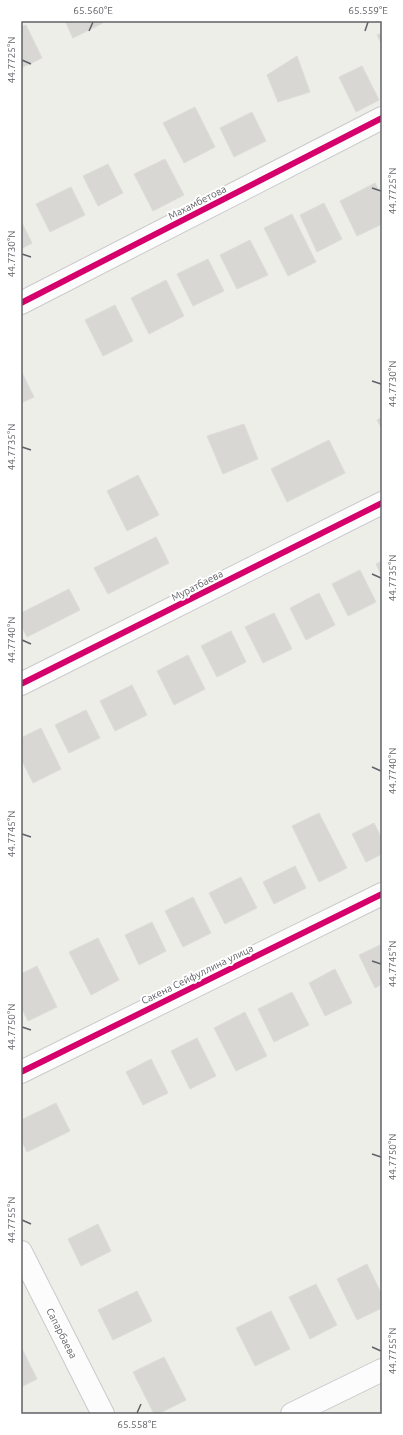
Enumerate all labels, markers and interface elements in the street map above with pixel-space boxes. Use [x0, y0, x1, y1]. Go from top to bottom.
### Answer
text: 65.560°E [73, 5, 113, 16]
text: 65.559°E [348, 5, 388, 16]
text: 44.7725°N [6, 37, 17, 83]
text: 44.7725°N [387, 168, 398, 214]
street label: Махамбетова [166, 183, 228, 222]
text: 44.7730°N [6, 231, 17, 277]
text: 44.7730°N [387, 361, 398, 407]
text: 44.7735°N [6, 424, 17, 470]
text: 44.7735°N [387, 555, 398, 601]
street label: Муратбаева [170, 568, 225, 603]
text: 44.7740°N [6, 617, 17, 663]
text: 44.7740°N [387, 748, 398, 794]
text: 44.7745°N [6, 811, 17, 857]
text: 44.7745°N [387, 941, 398, 987]
street label: Сакена Сейфуллина улица [139, 943, 255, 1006]
text: 44.7750°N [6, 1004, 17, 1050]
text: 44.7750°N [387, 1134, 398, 1180]
text: 44.7755°N [6, 1197, 17, 1243]
street label: Сапарбаева [44, 1306, 79, 1360]
text: 44.7755°N [387, 1328, 398, 1374]
text: 65.558°E [117, 1419, 157, 1430]

